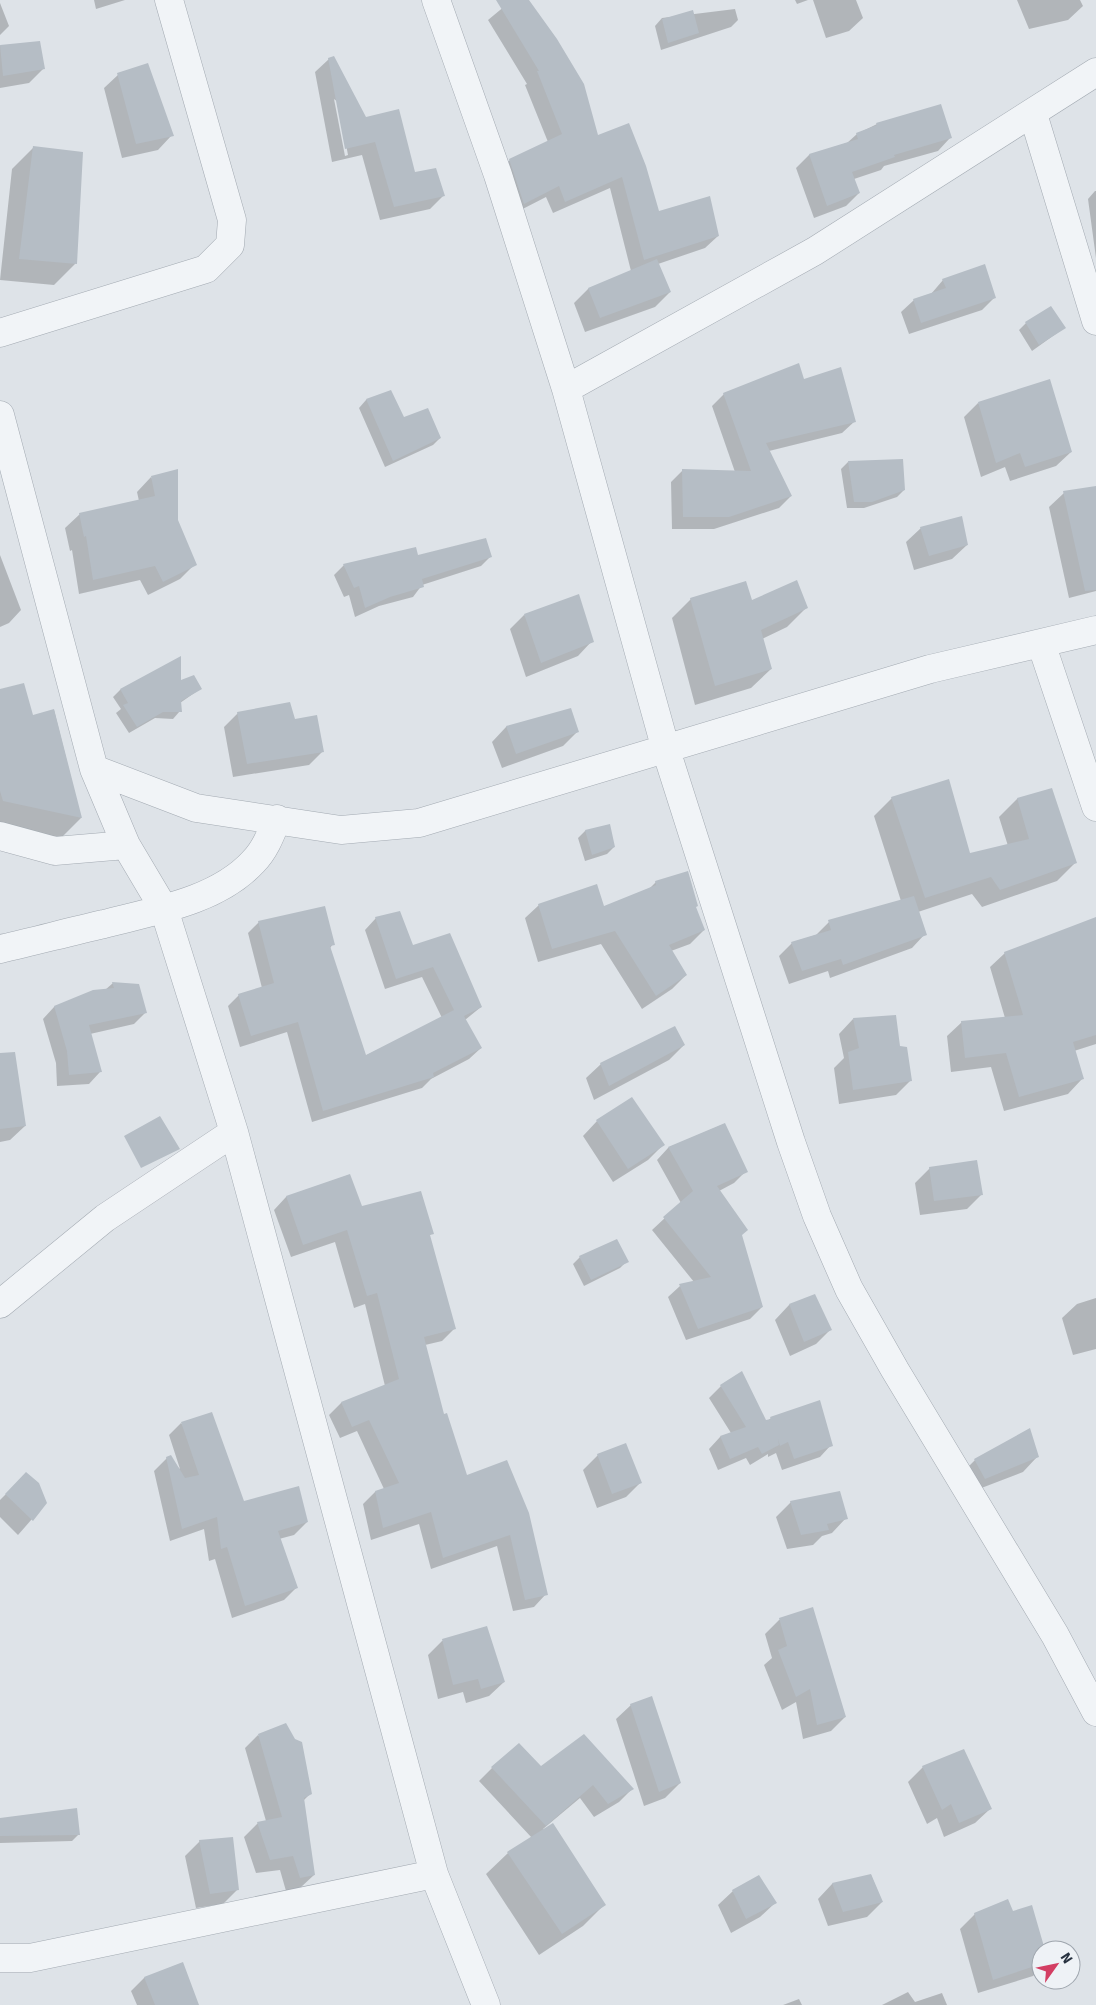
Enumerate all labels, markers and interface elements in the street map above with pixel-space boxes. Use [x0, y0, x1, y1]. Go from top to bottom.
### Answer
north arrow [1031, 1940, 1081, 1990]
text: N [1057, 1949, 1076, 1967]

